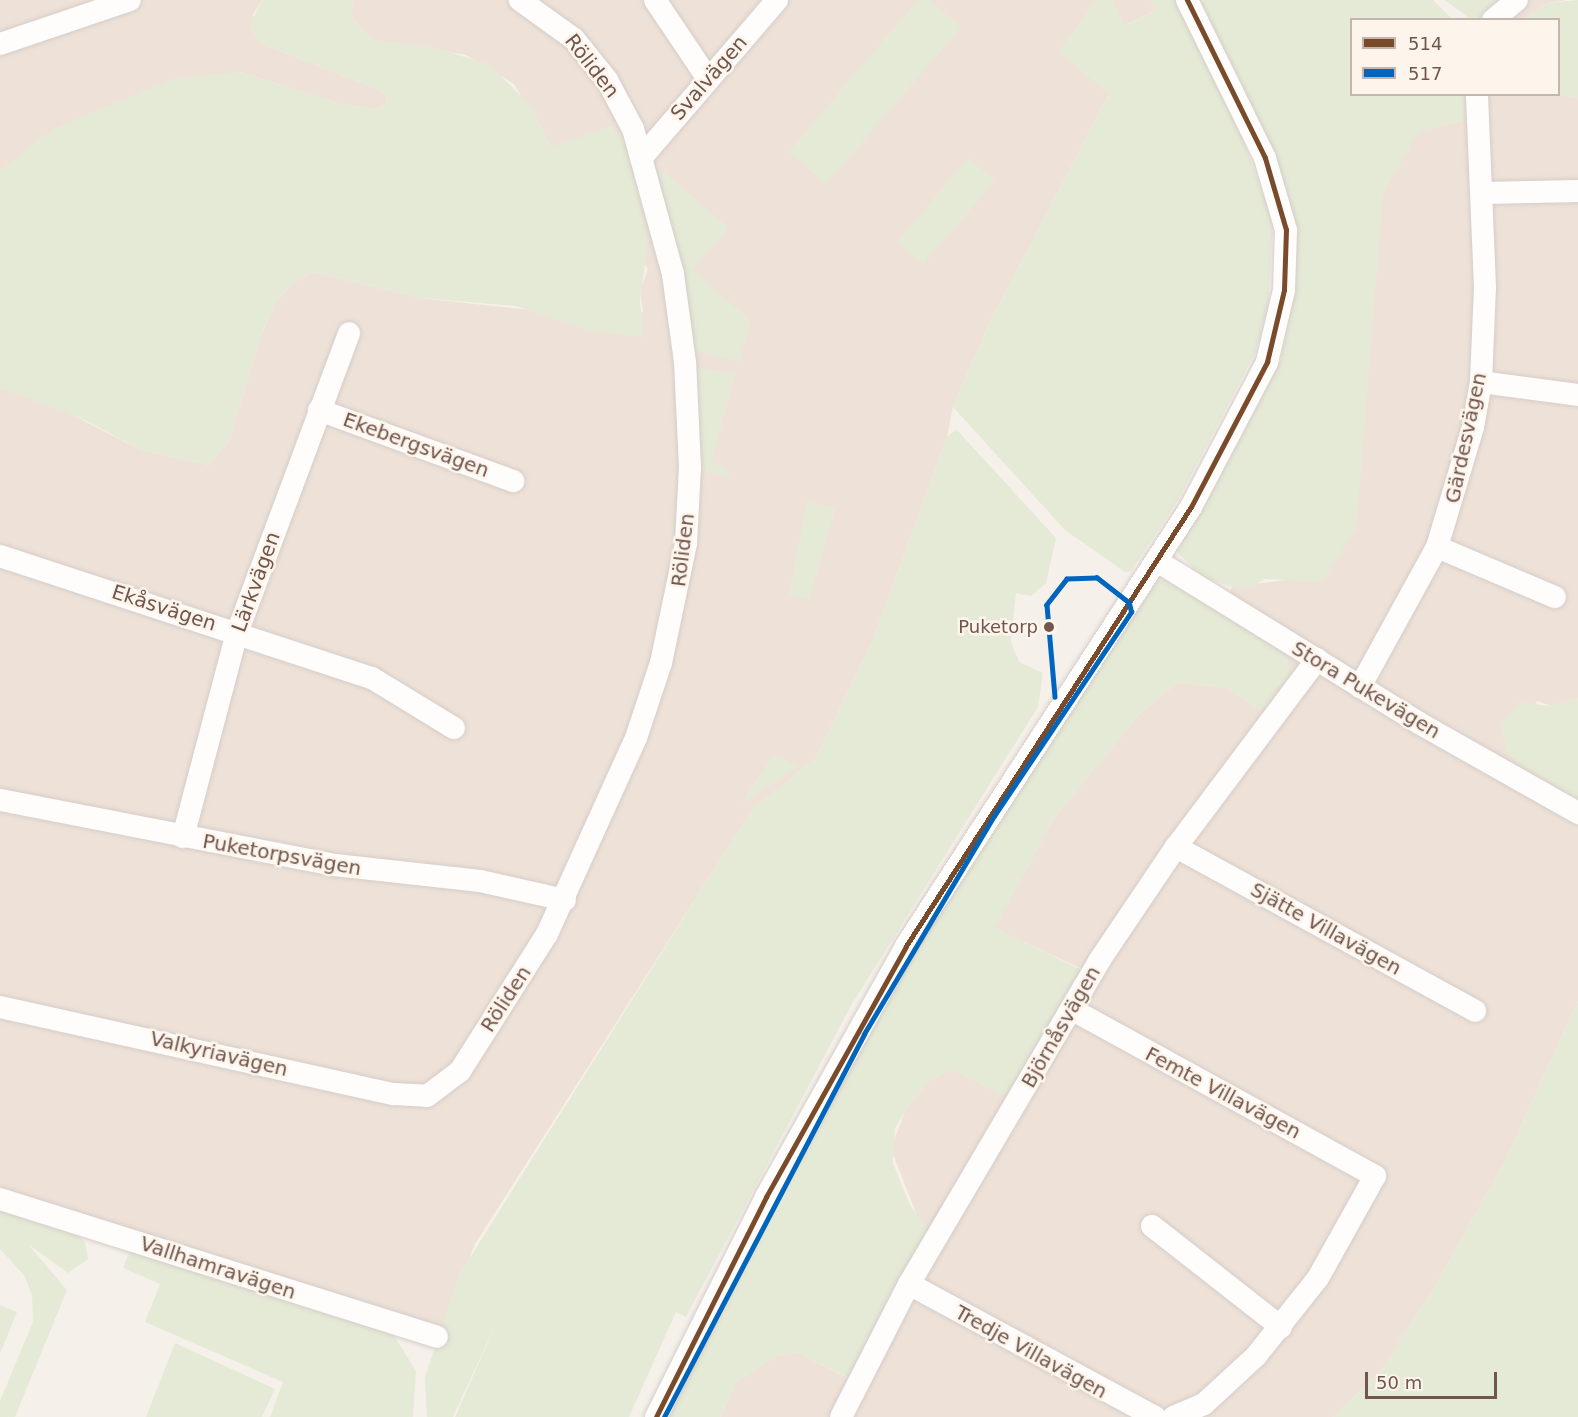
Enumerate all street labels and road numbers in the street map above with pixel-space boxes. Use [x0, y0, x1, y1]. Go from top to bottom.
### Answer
street label: Röliden [560, 29, 624, 103]
street label: Svalvägen [666, 31, 752, 125]
street label: Gärdesvägen [1440, 371, 1492, 505]
street label: Ekebergsvägen [340, 407, 492, 483]
street label: Röliden [667, 512, 699, 588]
street label: Lärkvägen [227, 529, 285, 635]
street label: Ekåsvägen [109, 580, 219, 636]
street label: Stora Pukevägen [1287, 636, 1445, 744]
street label: Puketorpsvägen [201, 829, 363, 881]
street label: Sjätte Villavägen [1246, 878, 1406, 980]
street label: Röliden [476, 961, 536, 1037]
street label: Björnåsvägen [1016, 962, 1106, 1092]
street label: Valkyriavägen [148, 1027, 290, 1081]
street label: Femte Villavägen [1141, 1042, 1305, 1144]
street label: Vallhamravägen [137, 1232, 299, 1304]
street label: Tredje Villavägen [951, 1300, 1111, 1404]

